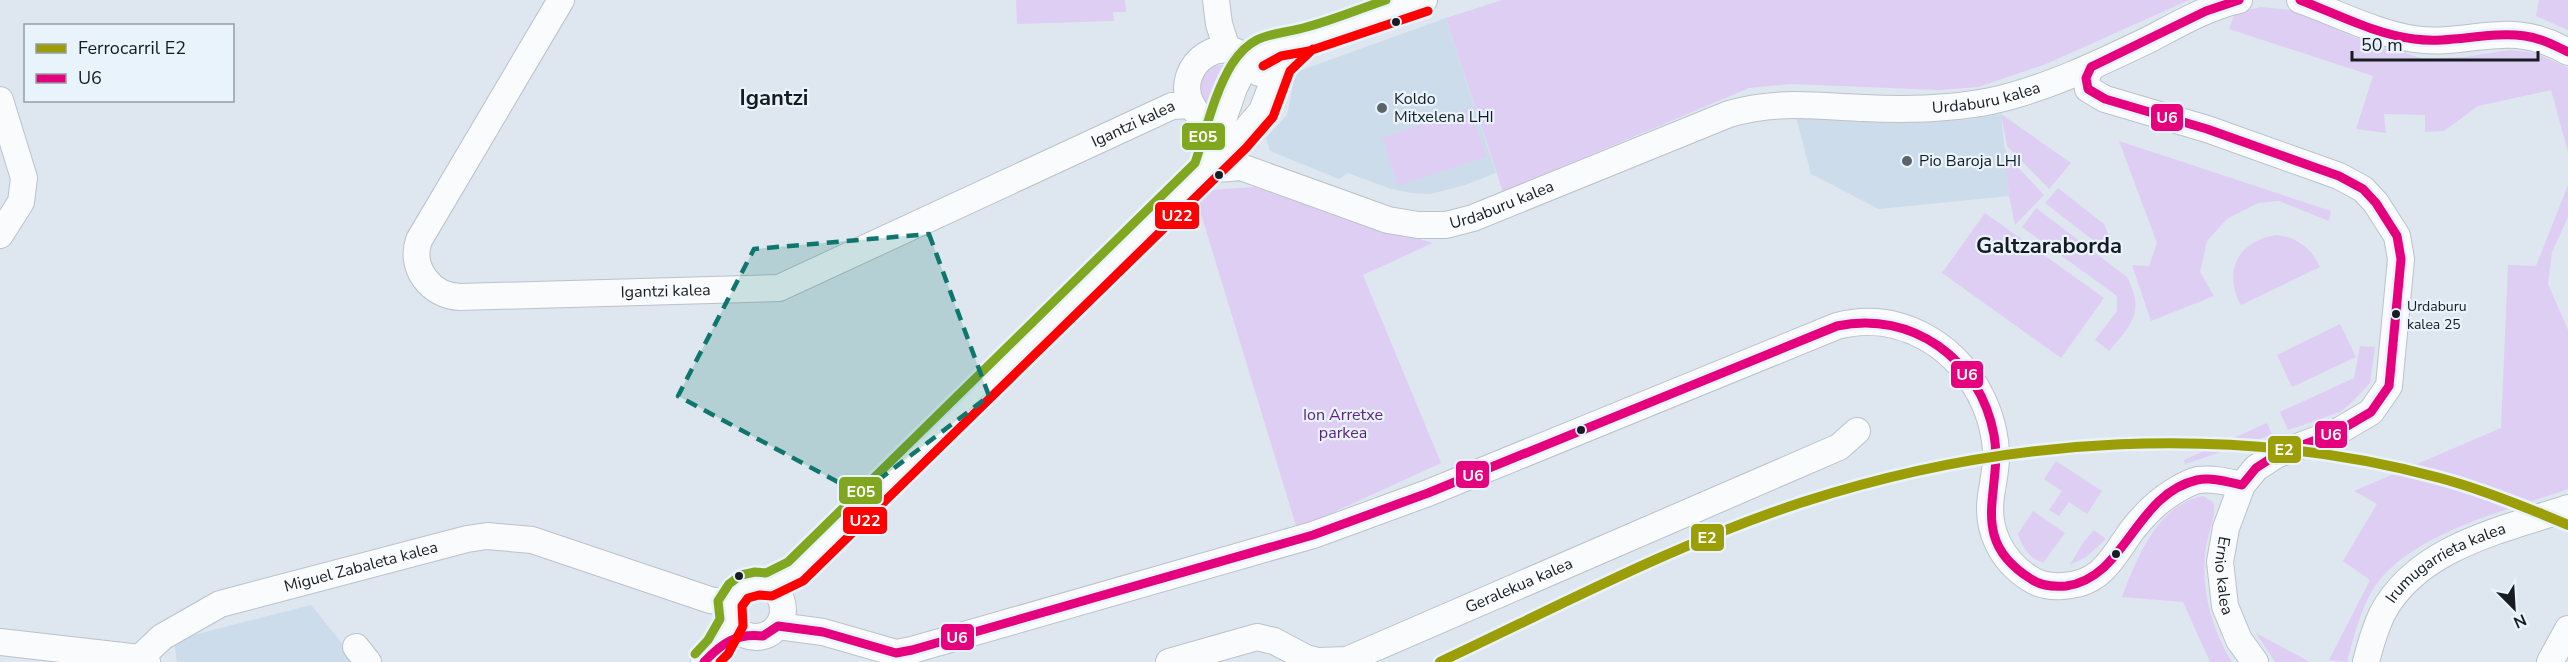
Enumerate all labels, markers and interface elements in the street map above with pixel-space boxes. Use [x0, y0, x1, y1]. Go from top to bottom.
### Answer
unlabelled marker [1390, 16, 1402, 28]
legend [24, 24, 234, 102]
scale bar [2352, 24, 2538, 62]
text: 50 m [2361, 33, 2403, 57]
text: Ferrocarril E2 [78, 36, 186, 60]
text: U6 [78, 66, 102, 90]
street label: Urdaburu kalea [1931, 77, 2043, 119]
district label: Igantzi [740, 83, 808, 113]
place label: Koldo Mitxelena LHI [1394, 88, 1494, 128]
street label: Igantzi kalea [1088, 95, 1179, 153]
marker: Koldo Mitxelena LHI [1375, 101, 1389, 115]
line badge: U6 [2150, 103, 2184, 132]
text: U6 [2156, 107, 2178, 129]
line badge: E05 [1181, 122, 1226, 151]
text: E05 [1189, 126, 1217, 148]
place label: Pio Baroja LHI [1919, 150, 2021, 172]
marker: Pio Baroja LHI [1900, 154, 1914, 168]
unlabelled marker [1213, 169, 1225, 181]
street label: Urdaburu kalea [1447, 175, 1557, 235]
line badge: U22 [1154, 201, 1200, 230]
text: U22 [1161, 205, 1193, 227]
district label: Galtzaraborda [1976, 231, 2122, 261]
street label: Igantzi kalea [620, 279, 711, 303]
place label: Urdaburu kalea 25 [2407, 297, 2467, 334]
marker: Urdaburu kalea 25 [2390, 308, 2402, 320]
line badge: U6 [1950, 360, 1984, 389]
text: U6 [1956, 364, 1978, 386]
park label: Ion Arretxe parkea [1303, 404, 1383, 444]
line badge: U6 [2314, 420, 2348, 449]
unlabelled marker [1575, 424, 1587, 436]
text: U6 [2320, 424, 2342, 446]
line badge: E2 [2267, 435, 2302, 464]
text: E2 [2274, 439, 2294, 461]
line badge: U6 [1455, 460, 1490, 489]
text: U6 [1462, 465, 1484, 487]
line badge: E05 [838, 476, 883, 505]
text: E05 [847, 481, 875, 503]
line badge: U22 [842, 506, 888, 535]
text: U22 [849, 510, 881, 532]
street label: Irumugarrieta kalea [2381, 518, 2509, 608]
line badge: E2 [1690, 523, 1725, 552]
text: E2 [1697, 527, 1717, 549]
street label: Ernio kalea [2209, 535, 2239, 618]
street label: Miguel Zabaleta kalea [282, 536, 440, 598]
unlabelled marker [2110, 548, 2122, 560]
street label: Geralekua kalea [1462, 553, 1576, 618]
unlabelled marker [733, 570, 745, 582]
north arrow [2484, 578, 2544, 638]
text: N [2510, 608, 2530, 633]
line badge: U6 [940, 623, 975, 651]
text: U6 [946, 627, 968, 649]

